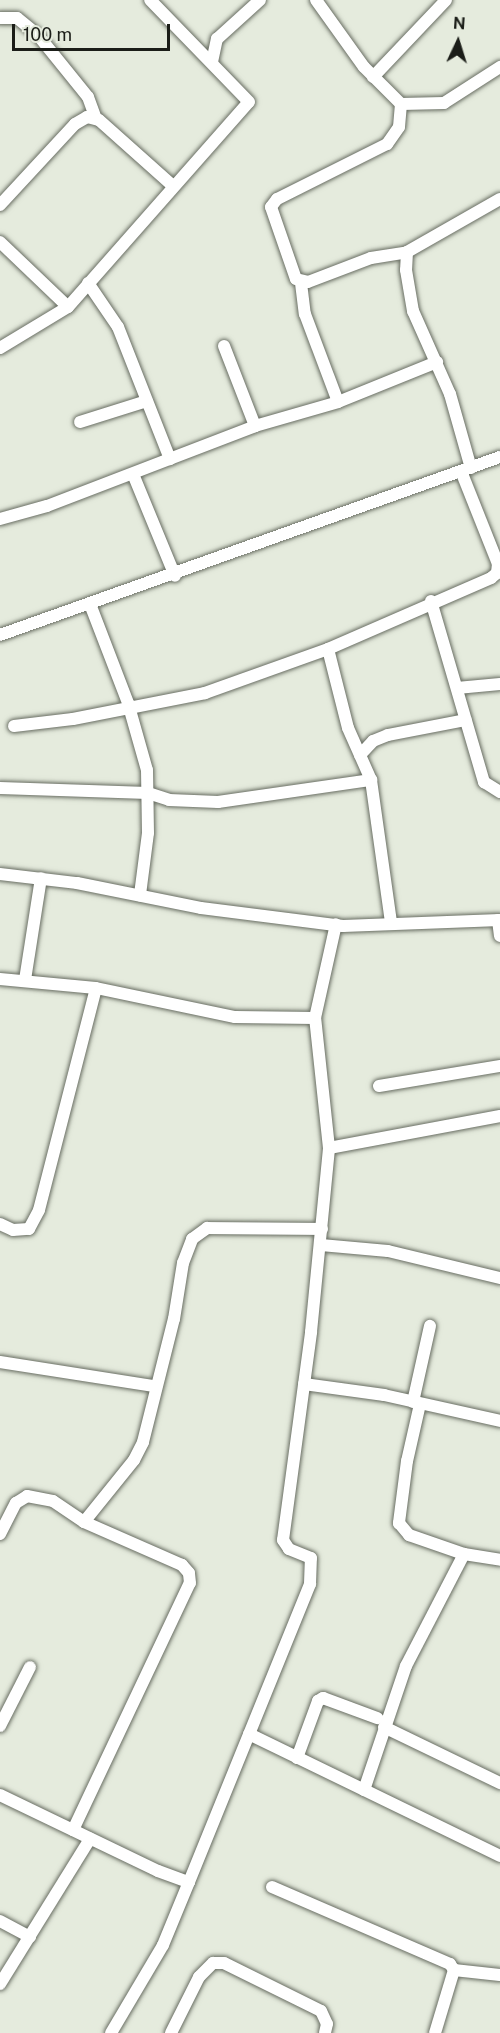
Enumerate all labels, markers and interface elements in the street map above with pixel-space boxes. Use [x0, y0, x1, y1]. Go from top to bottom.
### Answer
scale bar [15, 12, 172, 50]
north arrow [428, 12, 488, 72]
text: N [452, 14, 466, 33]
text: 100 m [23, 24, 72, 45]

